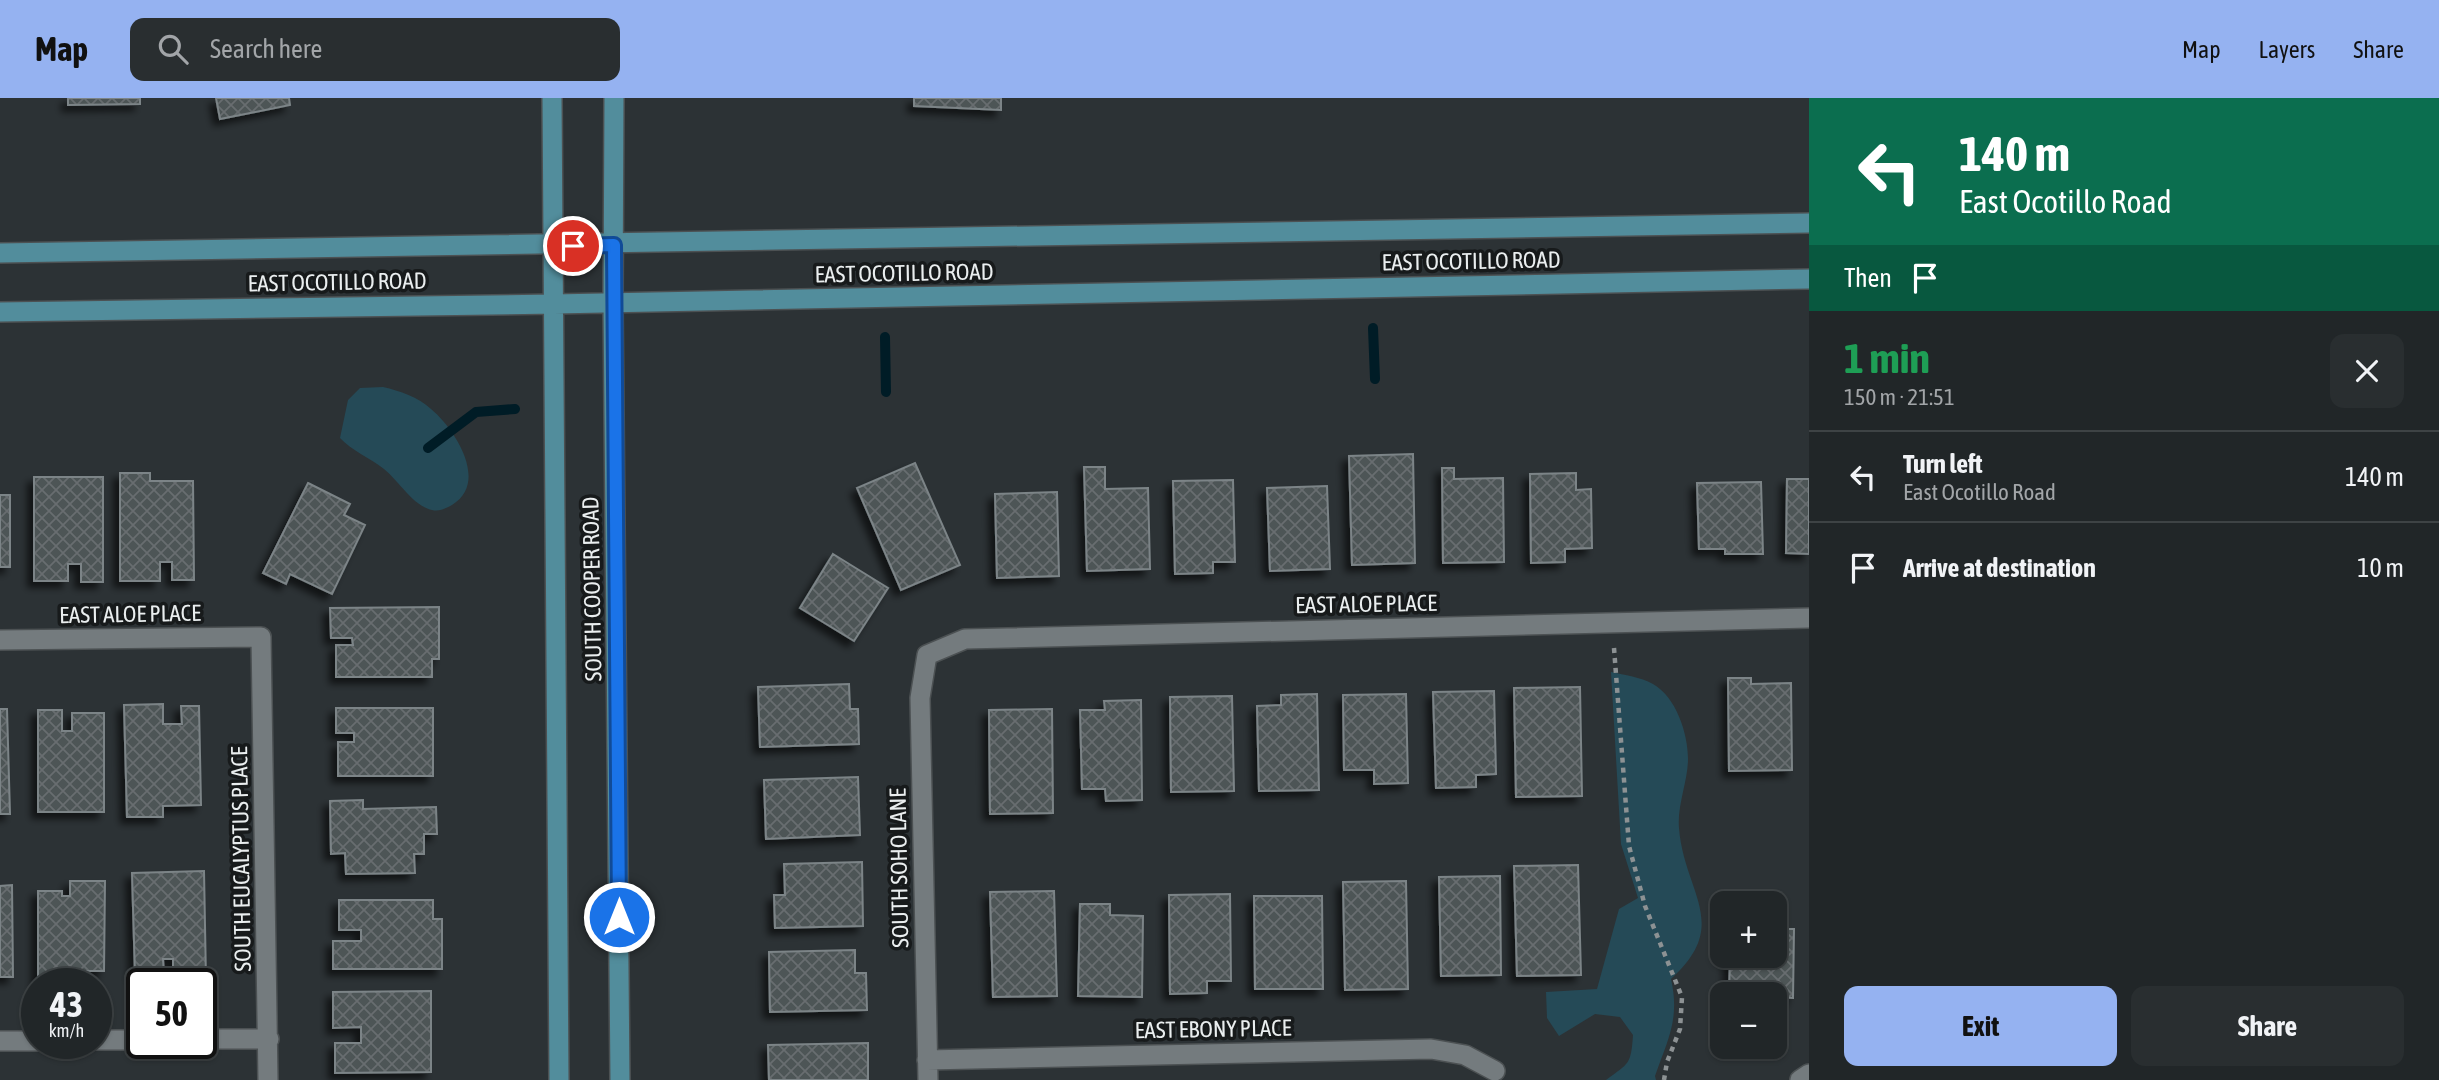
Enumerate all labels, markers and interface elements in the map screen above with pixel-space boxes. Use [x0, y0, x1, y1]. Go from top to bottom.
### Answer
search box [130, 18, 620, 81]
text: Map [35, 30, 88, 68]
icon: search [154, 30, 192, 68]
text: Search here [210, 34, 322, 64]
text: Map [2182, 36, 2221, 63]
text: Layers [2259, 36, 2315, 63]
text: Share [2353, 36, 2404, 63]
text: 140 m [1959, 125, 2070, 181]
icon: left [1844, 126, 1935, 217]
text: East Ocotillo Road [1959, 183, 2172, 220]
pin [543, 216, 603, 276]
icon: arrive [554, 227, 592, 265]
street label: EAST OCOTILLO ROAD [1381, 246, 1561, 276]
street label: EAST OCOTILLO ROAD [814, 258, 994, 288]
icon: arrive [1906, 259, 1944, 297]
text: Then [1844, 263, 1892, 293]
street label: EAST OCOTILLO ROAD [247, 267, 427, 297]
text: 1 min [1844, 334, 1930, 382]
button: close [2330, 334, 2404, 408]
text: 150 m · 21:51 [1844, 384, 1955, 410]
text: Turn left [1903, 449, 1983, 479]
icon: left [1844, 458, 1882, 496]
text: 140 m [2345, 462, 2404, 492]
text: East Ocotillo Road [1903, 479, 2056, 505]
street label: SOUTH COOPER ROAD [577, 496, 607, 682]
icon: arrive [1844, 549, 1882, 587]
text: Arrive at destination [1903, 553, 2096, 583]
text: 10 m [2357, 553, 2404, 583]
street label: EAST ALOE PLACE [1295, 590, 1437, 618]
street label: EAST ALOE PLACE [59, 600, 201, 628]
street label: SOUTH EUCALYPTUS PLACE [226, 746, 256, 972]
street label: SOUTH SOHO LANE [885, 788, 913, 948]
position arrow [582, 880, 656, 954]
map controls [1710, 891, 1787, 1059]
button: + [1710, 891, 1787, 968]
speed limit sign: 50 [126, 968, 217, 1059]
button: − [1710, 982, 1787, 1059]
text: 43 [50, 984, 83, 1024]
button: Exit [1844, 986, 2117, 1066]
button: Share [2131, 986, 2404, 1066]
street label: EAST EBONY PLACE [1134, 1015, 1292, 1043]
text: km/h [49, 1020, 84, 1041]

